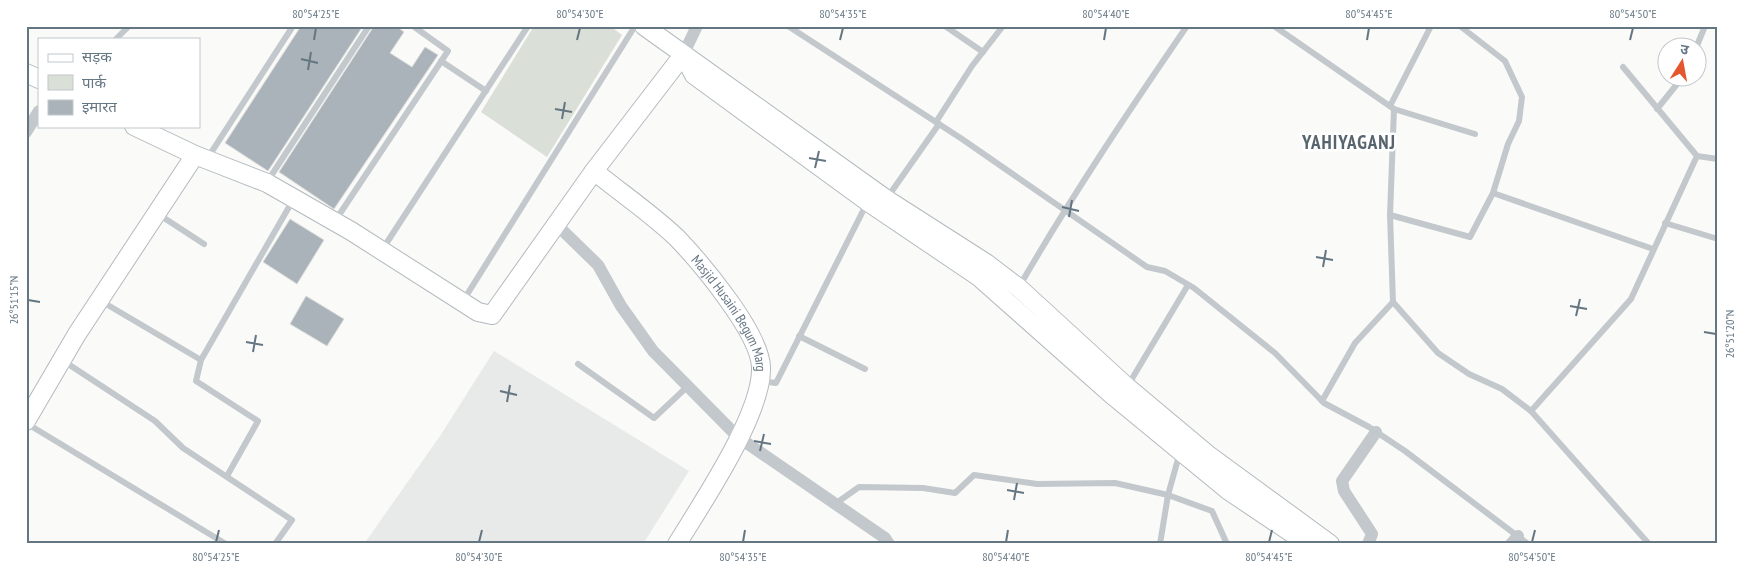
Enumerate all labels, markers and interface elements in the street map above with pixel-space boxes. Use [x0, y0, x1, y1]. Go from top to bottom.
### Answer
text: 80°54'25"E [292, 6, 340, 21]
text: 80°54'30"E [556, 6, 604, 21]
text: 80°54'35"E [819, 6, 867, 21]
text: 80°54'40"E [1082, 6, 1130, 21]
text: 80°54'45"E [1345, 6, 1393, 21]
text: 80°54'50"E [1609, 6, 1657, 21]
legend [38, 38, 200, 128]
north arrow [1656, 38, 1706, 88]
text: उ [1679, 40, 1691, 59]
text: सड़क [82, 47, 112, 66]
text: पार्क [82, 73, 106, 92]
text: इमारत [82, 97, 117, 116]
district label: YAHIYAGANJ [1301, 130, 1396, 154]
street label: Masjid Husaini Begum Marg [687, 251, 770, 372]
text: 26°51'15"N [6, 276, 21, 324]
text: 26°51'20"N [1722, 310, 1737, 358]
text: 80°54'25"E [192, 549, 240, 564]
text: 80°54'30"E [455, 549, 503, 564]
text: 80°54'35"E [719, 549, 767, 564]
text: 80°54'40"E [982, 549, 1030, 564]
text: 80°54'45"E [1245, 549, 1293, 564]
text: 80°54'50"E [1508, 549, 1556, 564]

